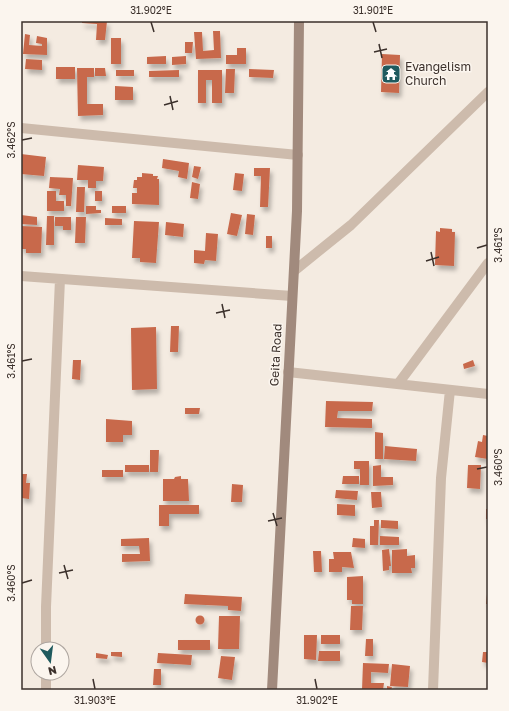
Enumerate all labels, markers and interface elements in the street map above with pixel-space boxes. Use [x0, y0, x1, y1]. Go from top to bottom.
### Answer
text: 31.902°E [130, 4, 172, 16]
text: 31.901°E [353, 4, 393, 16]
place label: Evangelism Church [405, 59, 471, 88]
temple icon: Evangelism Church [380, 63, 402, 85]
text: 3.462°S [5, 121, 17, 159]
text: 3.461°S [492, 227, 504, 263]
street label: Geita Road [266, 323, 285, 387]
text: 3.461°S [5, 343, 17, 379]
text: 3.460°S [492, 448, 504, 486]
text: 3.460°S [5, 564, 17, 602]
north arrow [30, 641, 70, 681]
text: N [47, 664, 58, 679]
text: 31.903°E [74, 694, 116, 706]
text: 31.902°E [296, 694, 338, 706]

